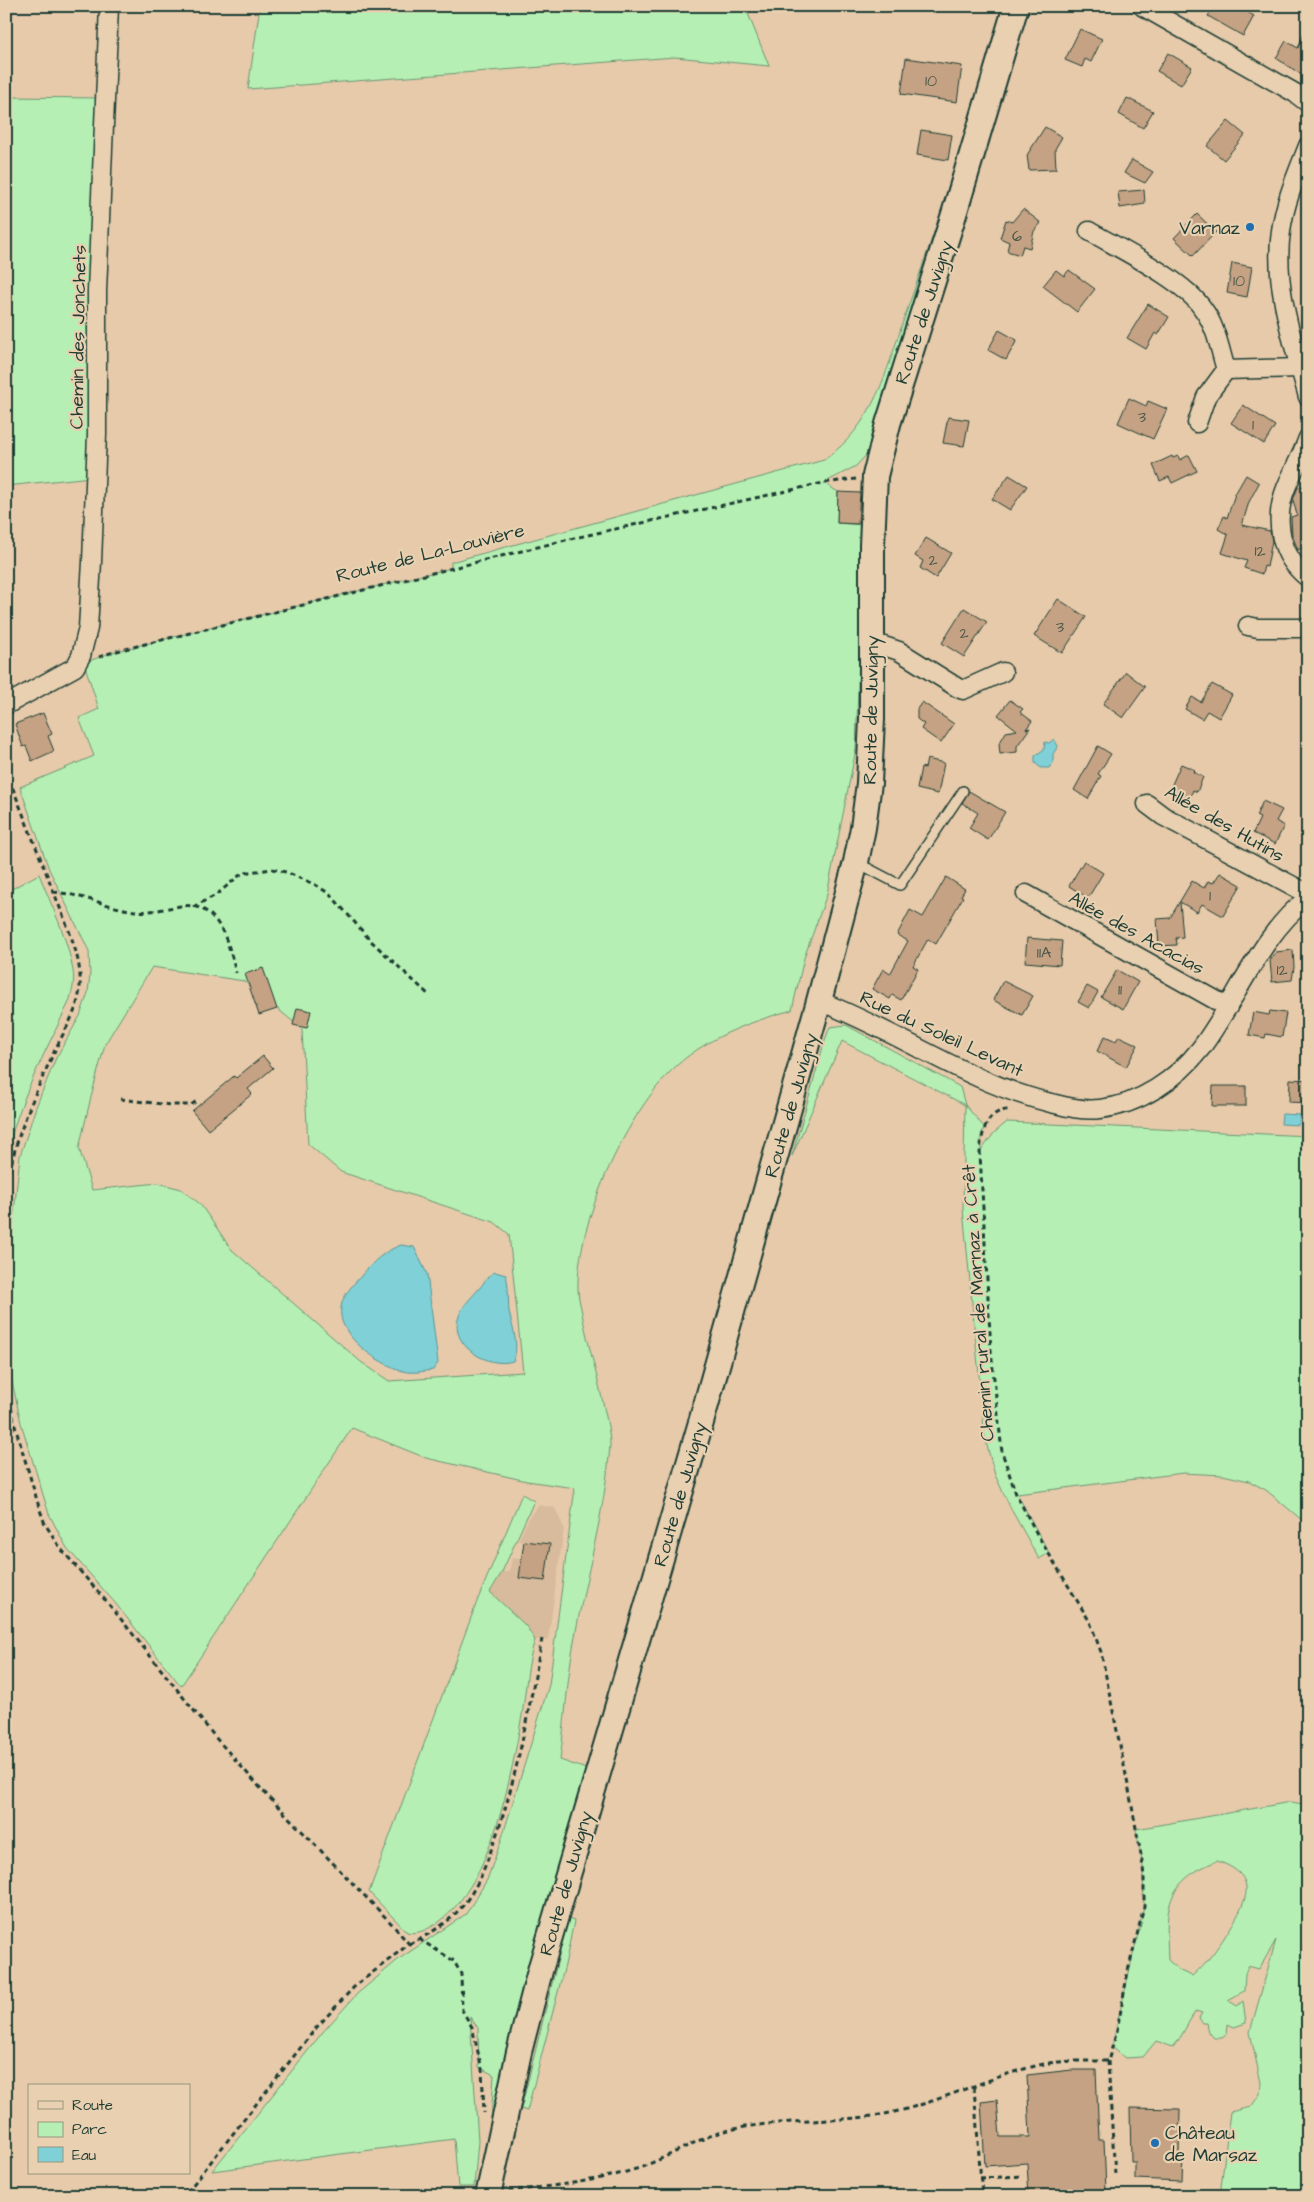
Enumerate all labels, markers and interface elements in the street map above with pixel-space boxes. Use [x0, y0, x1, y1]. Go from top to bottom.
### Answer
house number: 10 [925, 70, 937, 92]
place label: Varnaz [1179, 215, 1241, 242]
marker: Varnaz [1244, 221, 1256, 233]
house number: 6 [1012, 225, 1022, 247]
street label: Route de Juvigny [889, 237, 961, 388]
street label: Chemin des Jonchets [63, 245, 94, 429]
house number: 10 [1233, 270, 1245, 292]
house number: 3 [1138, 406, 1146, 428]
house number: 1 [1252, 414, 1254, 436]
street label: Route de La-Louvière [333, 517, 527, 590]
house number: 12 [1254, 540, 1266, 562]
house number: 2 [928, 549, 938, 571]
house number: 3 [1056, 616, 1064, 638]
house number: 2 [959, 622, 969, 644]
street label: Route de Juvigny [857, 635, 887, 785]
street label: Allée des Hutins [1159, 779, 1289, 870]
street label: Allée des Acacias [1063, 885, 1209, 982]
house number: 1 [1209, 885, 1211, 907]
house number: 11A [1037, 942, 1051, 964]
house number: 12 [1276, 959, 1288, 981]
house number: 11 [1118, 979, 1122, 1001]
street label: Rue du Soleil Levant [855, 985, 1028, 1084]
street label: Route de Juvigny [758, 1029, 826, 1181]
street label: Chemin rural de Marnaz à Crêt [955, 1163, 1002, 1442]
street label: Route de Juvigny [647, 1418, 715, 1570]
street label: Route de Juvigny [533, 1807, 601, 1959]
legend [28, 2084, 190, 2174]
text: Route [72, 2095, 113, 2116]
text: Parc [72, 2119, 107, 2140]
place label: Château de Marsaz [1165, 2120, 1258, 2169]
marker: Château de Marsaz [1149, 2137, 1161, 2149]
text: Eau [72, 2145, 97, 2166]

